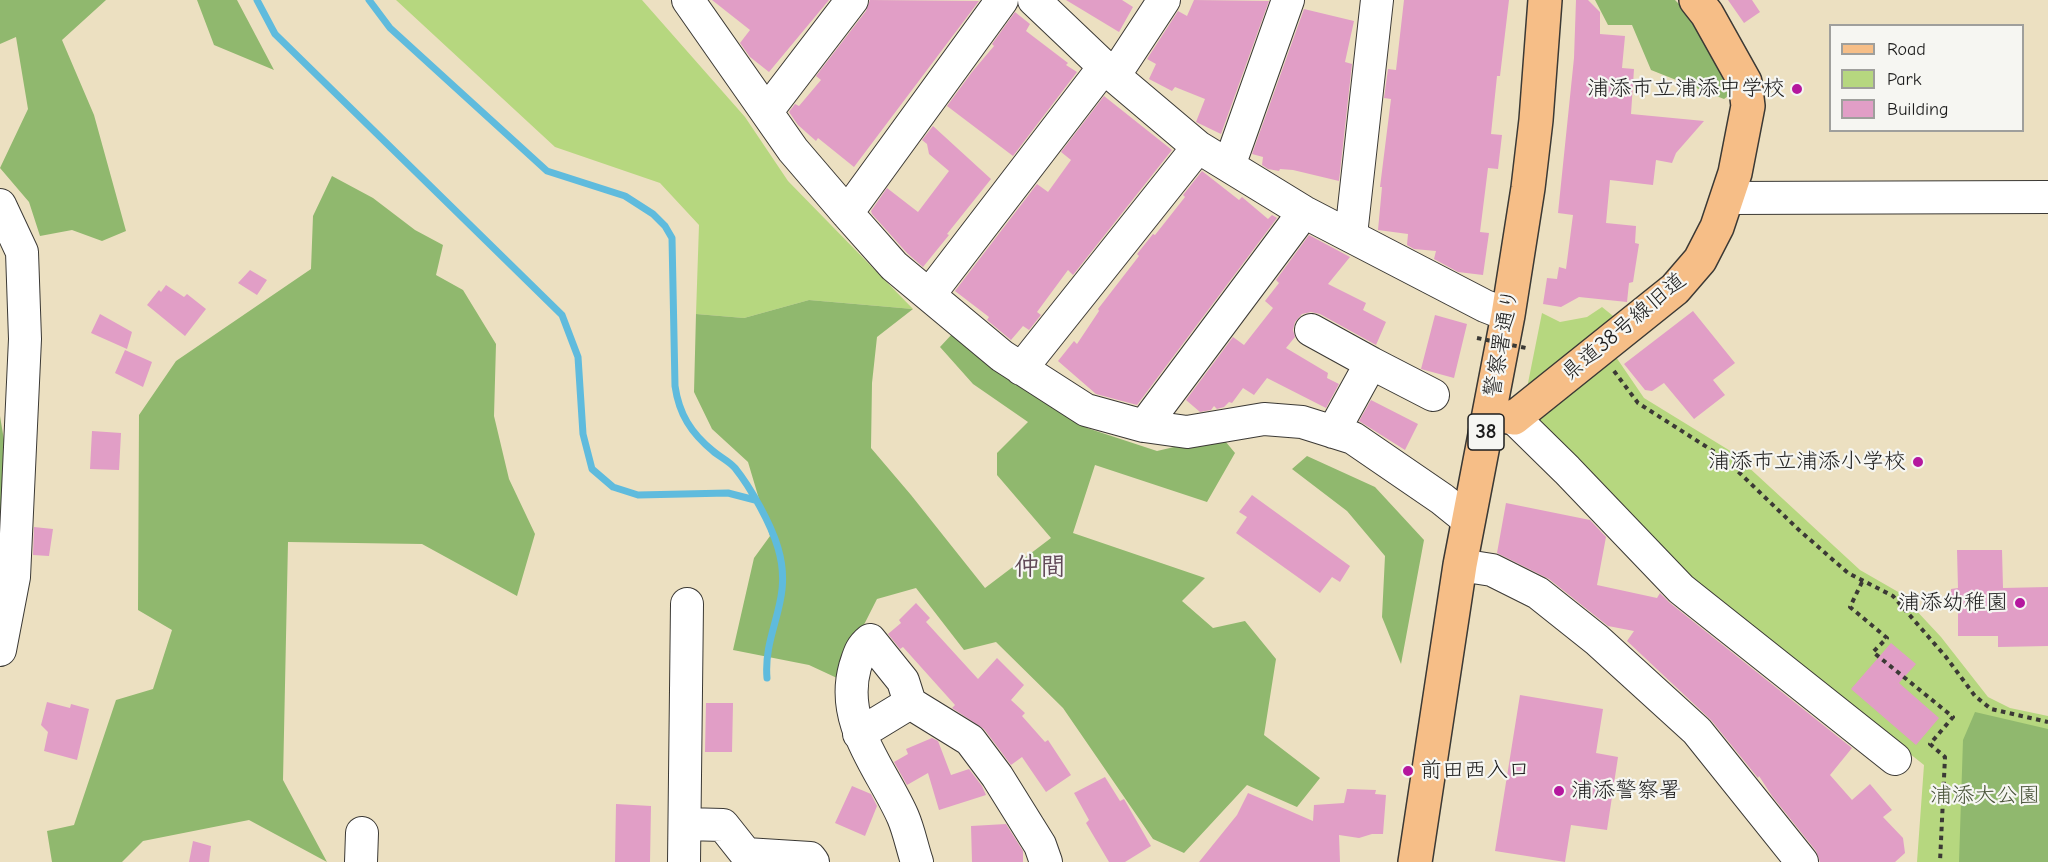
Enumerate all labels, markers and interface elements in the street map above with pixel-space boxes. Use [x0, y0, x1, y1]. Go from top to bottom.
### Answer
legend [1829, 24, 2024, 132]
text: Road [1887, 39, 1926, 60]
text: Park [1887, 69, 1921, 90]
place label: 浦添市立浦添中学校 [1587, 76, 1785, 102]
marker: 浦添市立浦添中学校 [1790, 82, 1804, 96]
text: Building [1887, 99, 1949, 120]
street label: 県道38号線旧道 [1556, 267, 1692, 387]
street label: 警察署通り [1479, 287, 1525, 399]
road number: 38 [1468, 414, 1504, 450]
place label: 浦添市立浦添小学校 [1708, 449, 1906, 475]
marker: 浦添市立浦添小学校 [1911, 455, 1925, 469]
district label: 仲間 [1014, 552, 1066, 584]
place label: 浦添幼稚園 [1898, 590, 2008, 616]
marker: 浦添幼稚園 [2013, 596, 2027, 610]
place label: 前田西入口 [1420, 758, 1530, 784]
marker: 前田西入口 [1401, 764, 1415, 778]
place label: 浦添警察署 [1571, 778, 1681, 804]
park label: 浦添大公園 [1930, 783, 2040, 809]
marker: 浦添警察署 [1552, 784, 1566, 798]

